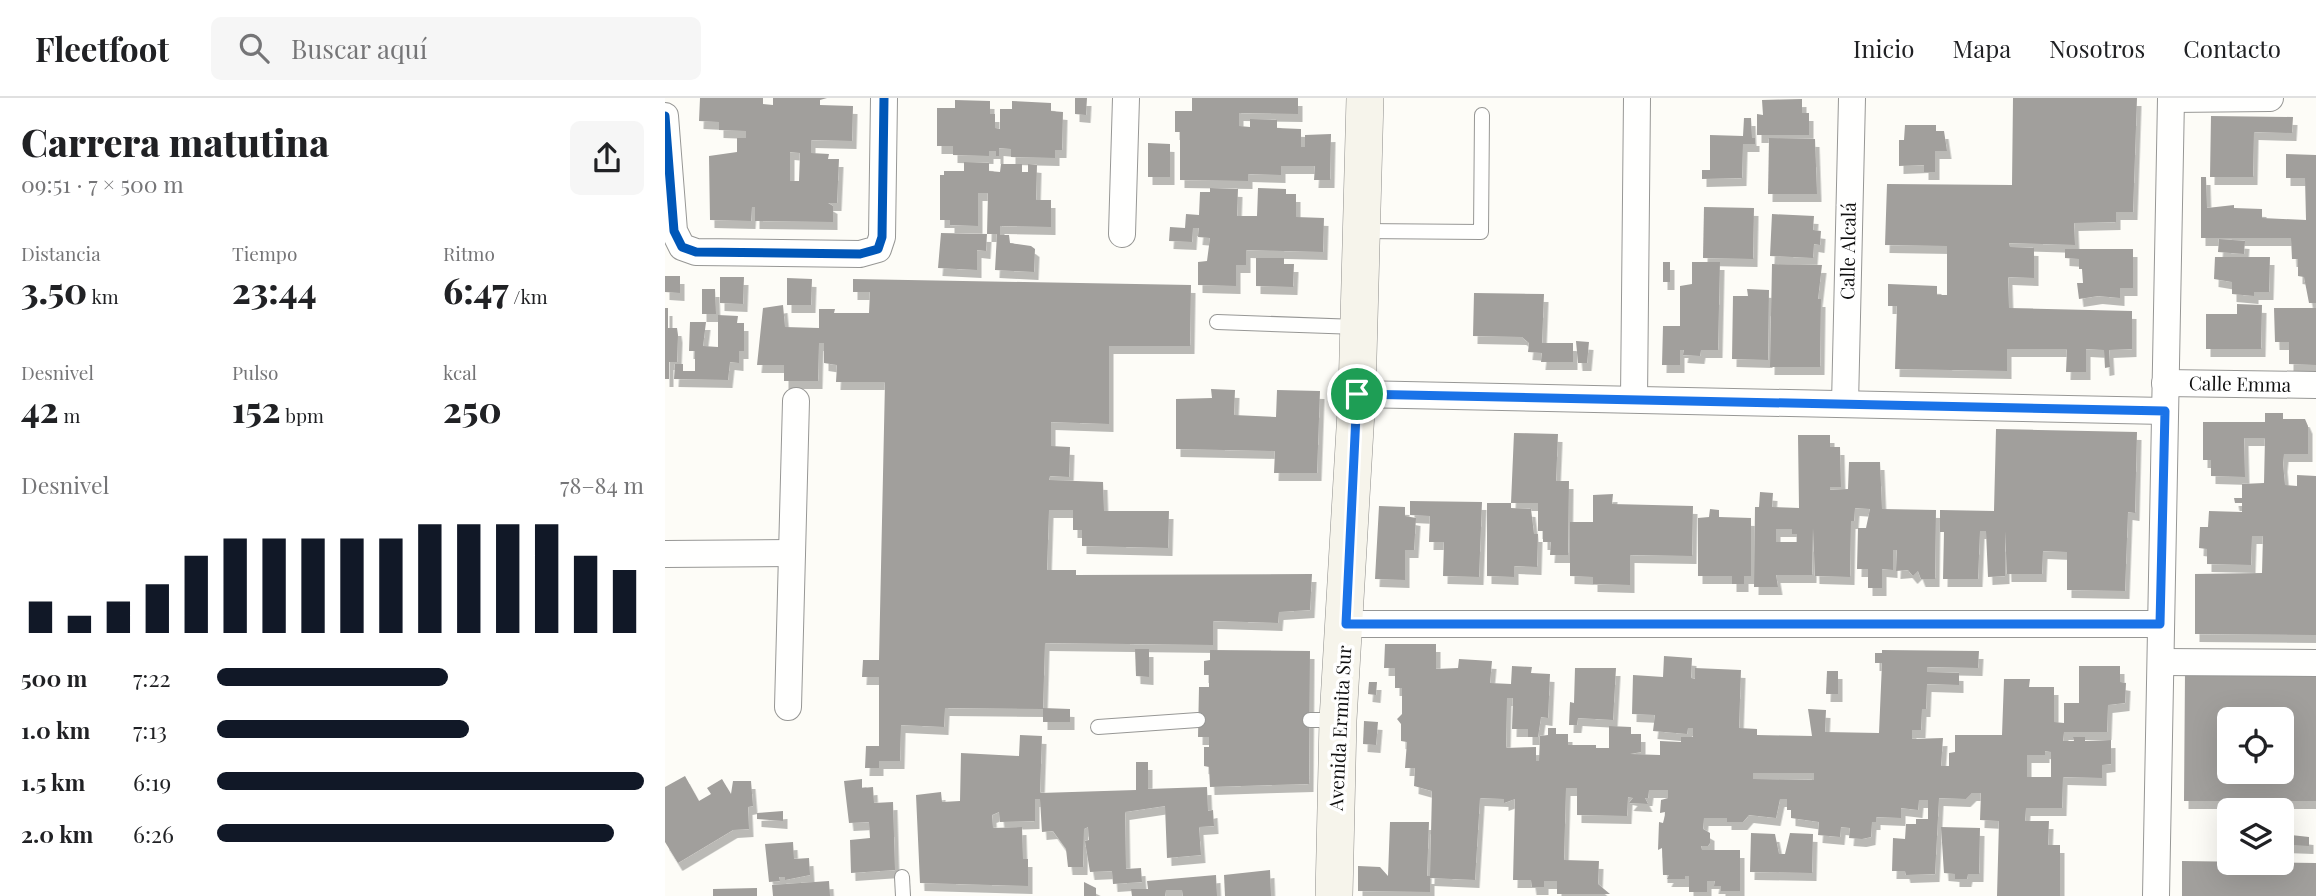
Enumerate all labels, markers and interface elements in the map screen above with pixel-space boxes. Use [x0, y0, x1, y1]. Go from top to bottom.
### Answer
search box [211, 17, 701, 80]
text: Fleetfoot [35, 26, 169, 70]
icon: search [235, 29, 273, 67]
text: Buscar aquí [291, 31, 427, 66]
text: Inicio [1853, 32, 1914, 64]
text: Mapa [1952, 32, 2011, 64]
text: Nosotros [2049, 32, 2145, 64]
text: Contacto [2183, 32, 2281, 64]
text: Carrera matutina [21, 116, 329, 167]
button: share [570, 121, 644, 195]
text: 09:51 · 7 × 500 m [21, 168, 184, 199]
street label: Calle Alcalá [1833, 201, 1861, 300]
text: Distancia [21, 240, 101, 266]
text: Tiempo [232, 240, 297, 266]
text: Ritmo [443, 240, 495, 266]
text: 3.50 [21, 266, 87, 313]
text: 23:44 [232, 266, 317, 313]
text: 6:47 [443, 266, 509, 313]
text: km [87, 283, 119, 309]
text: /km [509, 283, 548, 309]
text: Desnivel [21, 359, 94, 385]
text: Pulso [232, 359, 279, 385]
text: kcal [443, 359, 477, 385]
pin [1327, 364, 1387, 424]
street label: Calle Emma [2189, 369, 2292, 397]
icon: arrive [1338, 375, 1376, 413]
text: 42 [21, 385, 59, 432]
text: 152 [232, 385, 281, 432]
text: 250 [443, 385, 502, 432]
text: m [59, 402, 80, 428]
text: bpm [281, 402, 324, 428]
text: Desnivel [21, 469, 109, 500]
text: 78–84 m [560, 469, 644, 500]
street label: Avenida Ermita Sur [1322, 644, 1356, 812]
text: 500 m [21, 662, 87, 693]
text: 7:22 [133, 662, 171, 693]
map controls [2217, 707, 2294, 875]
button: locate [2217, 707, 2294, 784]
text: 1.0 km [21, 714, 90, 745]
text: 7:13 [133, 714, 167, 745]
text: 1.5 km [21, 766, 85, 797]
text: 6:19 [133, 766, 171, 797]
button: layers [2217, 798, 2294, 875]
text: 2.0 km [21, 818, 93, 849]
text: 6:26 [133, 818, 174, 849]

